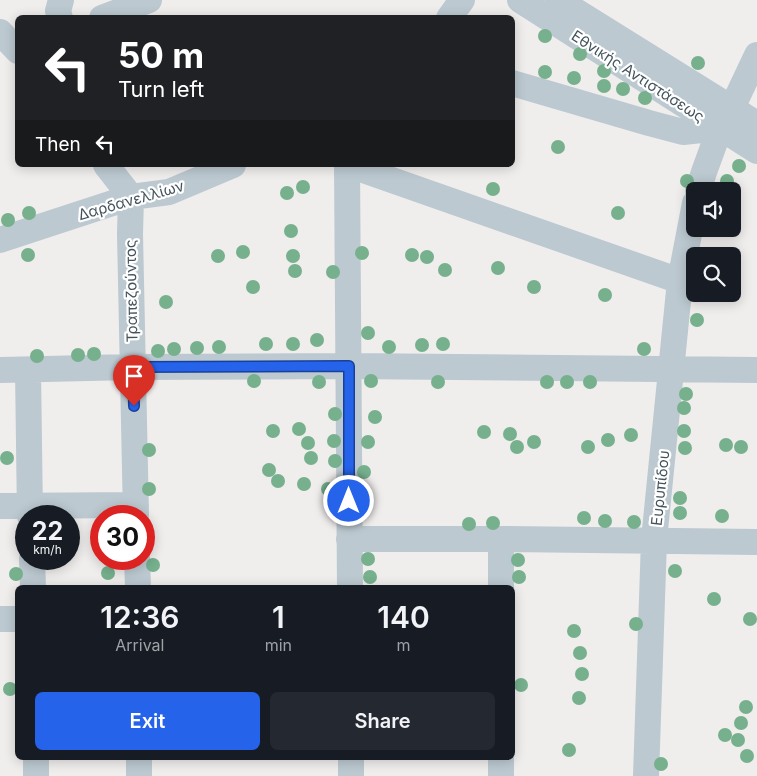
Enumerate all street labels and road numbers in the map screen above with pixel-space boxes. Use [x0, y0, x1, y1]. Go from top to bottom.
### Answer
street label: Εθνικής Αντιστάσεως [568, 26, 708, 126]
street label: Δαρδανελλίων [76, 176, 186, 224]
street label: Τραπεζούντος [121, 240, 141, 342]
street label: Ευρυπίδου [647, 449, 673, 527]

